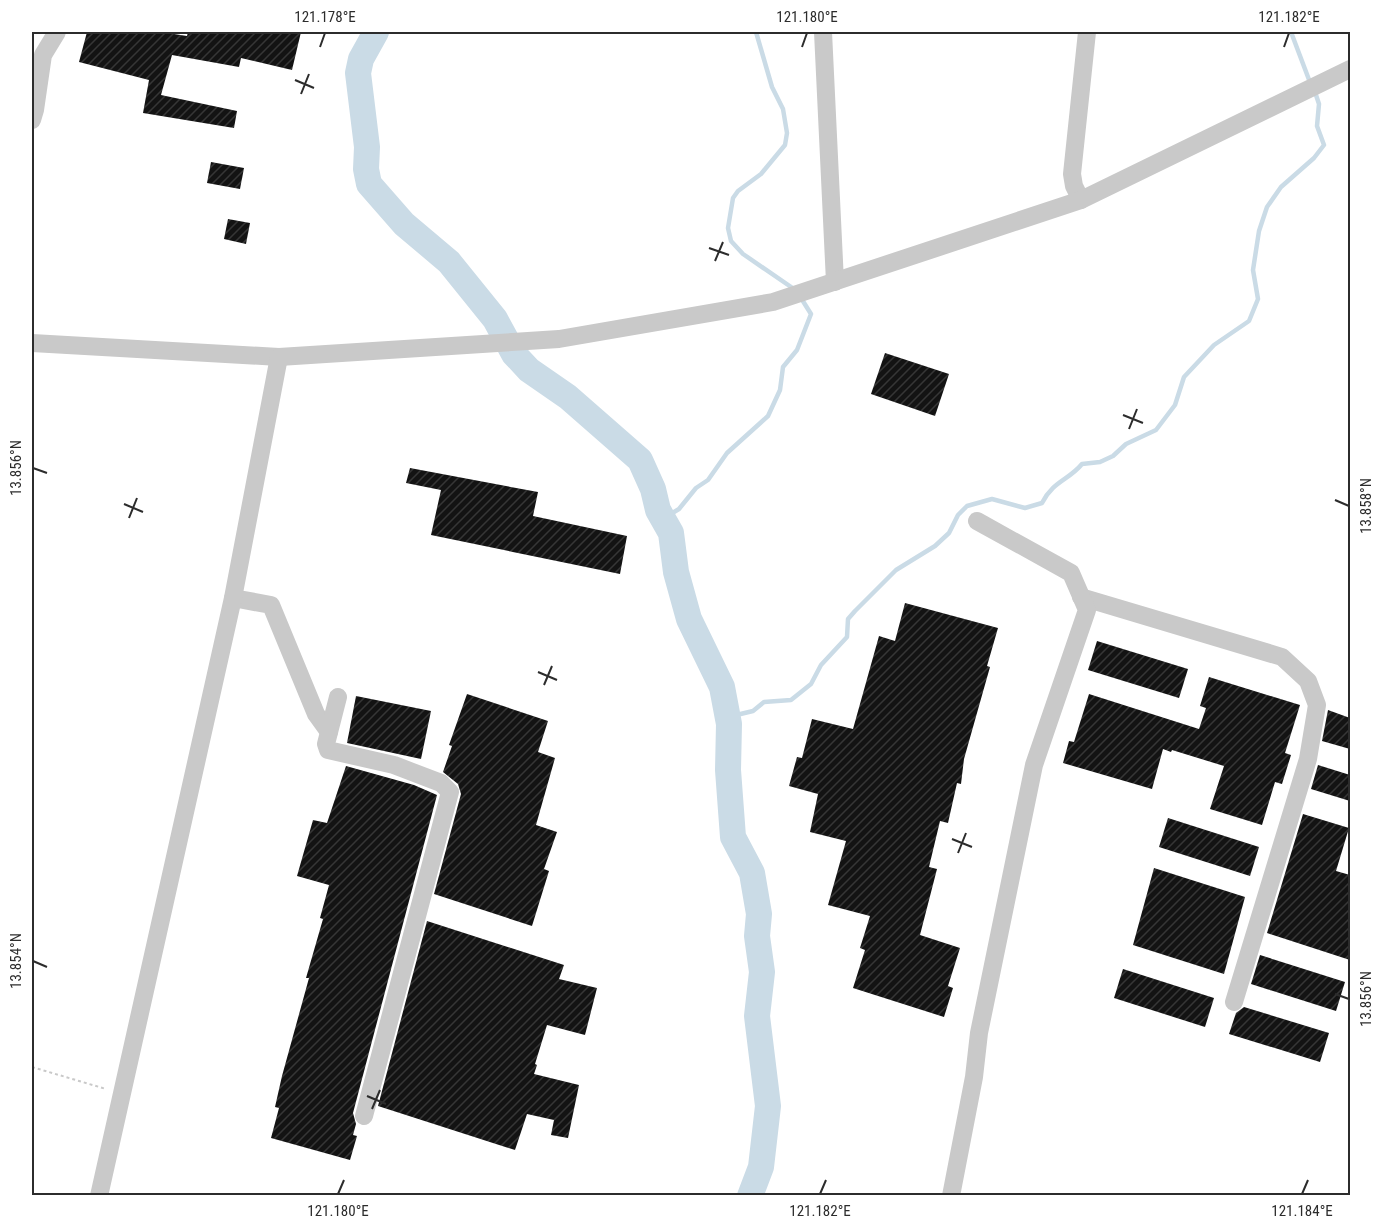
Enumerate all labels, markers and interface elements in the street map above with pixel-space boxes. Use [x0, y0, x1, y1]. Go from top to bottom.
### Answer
text: 121.178°E [294, 8, 356, 26]
text: 121.180°E [776, 8, 838, 26]
text: 121.182°E [1258, 8, 1320, 26]
text: 13.856°N [7, 440, 25, 496]
text: 13.858°N [1357, 478, 1375, 534]
text: 13.854°N [7, 933, 25, 989]
text: 13.856°N [1357, 971, 1375, 1027]
text: 121.180°E [307, 1202, 369, 1220]
text: 121.182°E [789, 1202, 851, 1220]
text: 121.184°E [1271, 1202, 1333, 1220]

